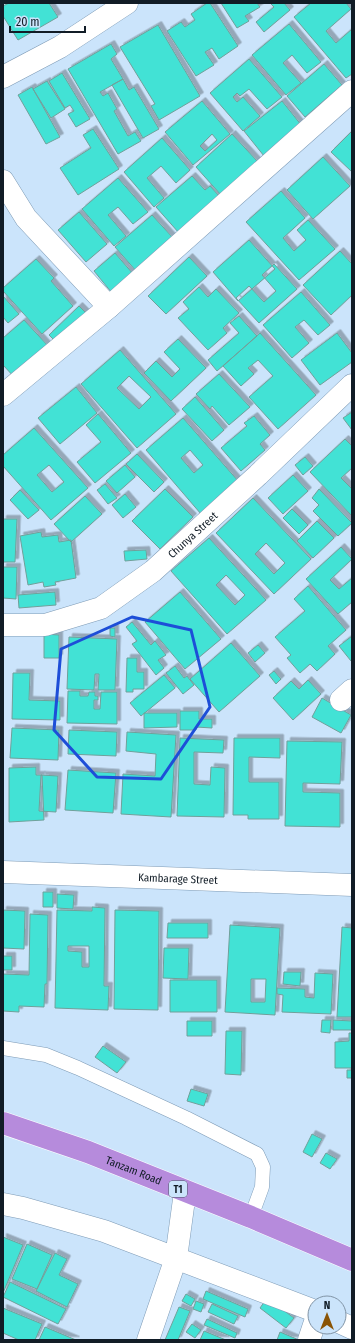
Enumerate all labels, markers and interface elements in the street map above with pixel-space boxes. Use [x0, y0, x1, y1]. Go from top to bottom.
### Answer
scale bar [10, 8, 85, 34]
text: 20 m [16, 15, 40, 29]
street label: Chunya Street [165, 509, 221, 561]
street label: Kambarage Street [138, 871, 218, 887]
street label: Tanzam Road [104, 1154, 163, 1188]
road number: T1 [169, 1181, 187, 1197]
north arrow [307, 1295, 347, 1335]
text: N [324, 1299, 330, 1312]

